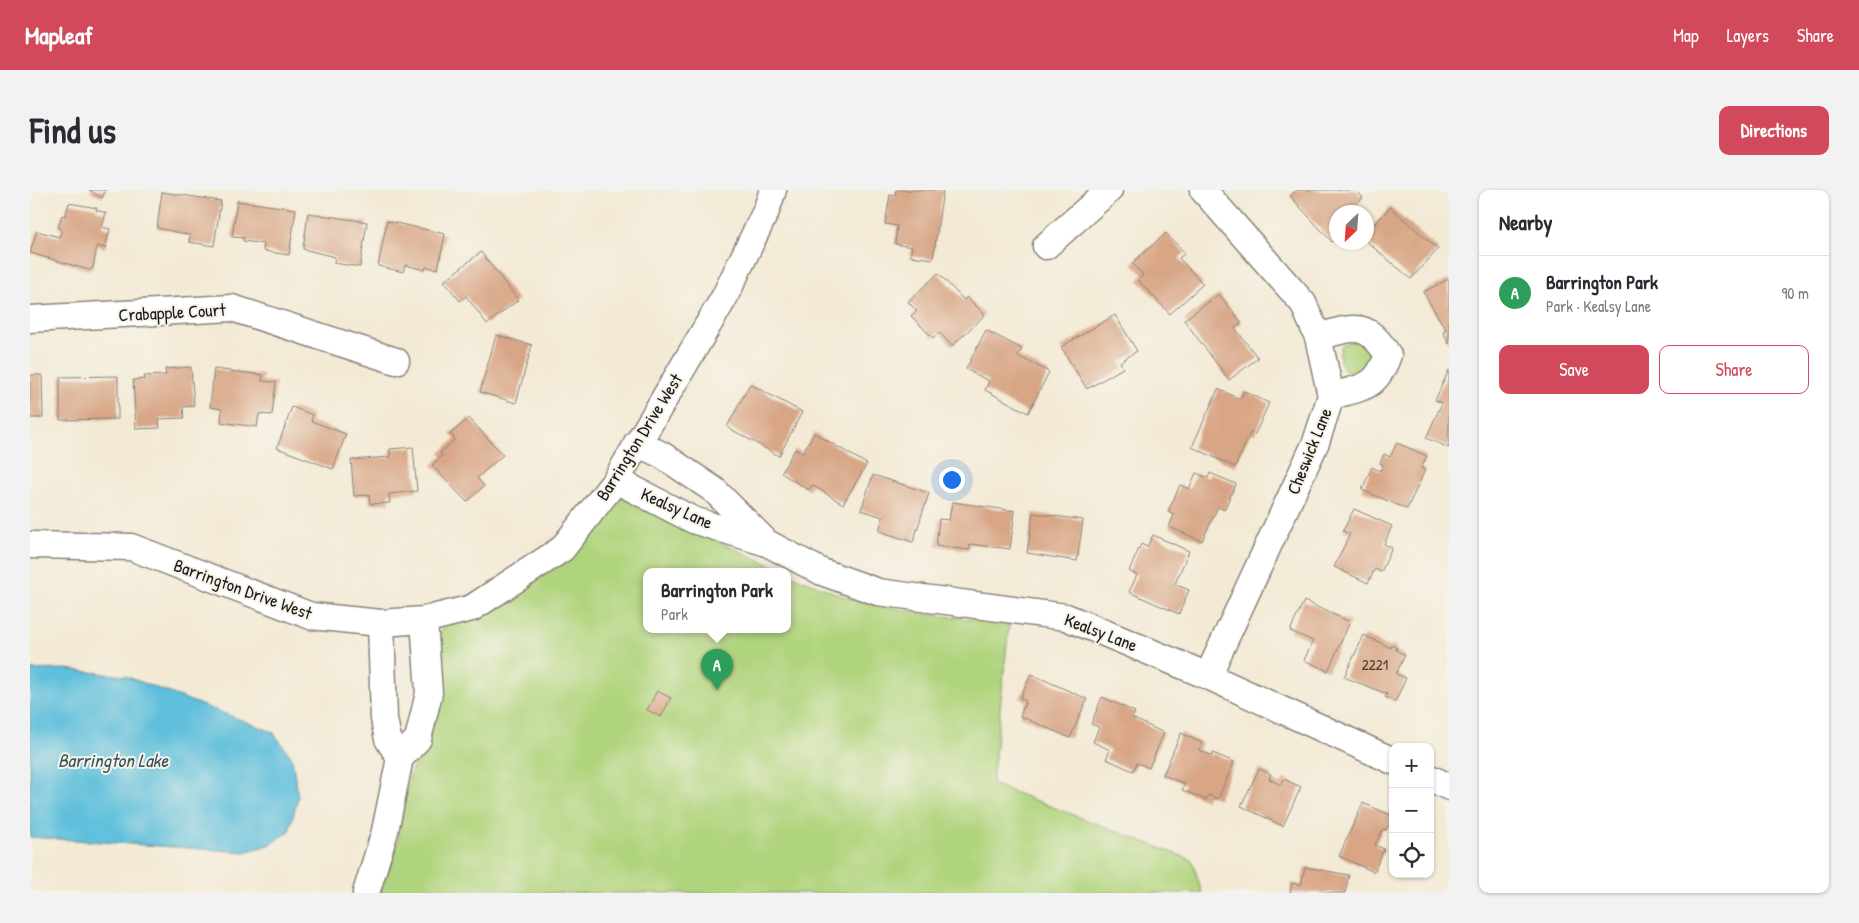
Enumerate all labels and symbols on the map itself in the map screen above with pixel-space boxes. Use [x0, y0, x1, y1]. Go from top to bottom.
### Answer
north arrow [1329, 205, 1374, 250]
street label: Crabapple Court [118, 297, 227, 327]
street label: Barrington Drive West [590, 368, 689, 505]
street label: Cheswick Lane [1280, 404, 1338, 498]
your location [939, 467, 965, 493]
street label: Kealsy Lane [637, 481, 717, 535]
street label: Barrington Drive West [170, 552, 316, 626]
street label: Kealsy Lane [1061, 607, 1141, 657]
pin: A [701, 649, 733, 690]
house number: 2221 [1362, 654, 1388, 675]
water label: Barrington Lake [58, 747, 169, 773]

